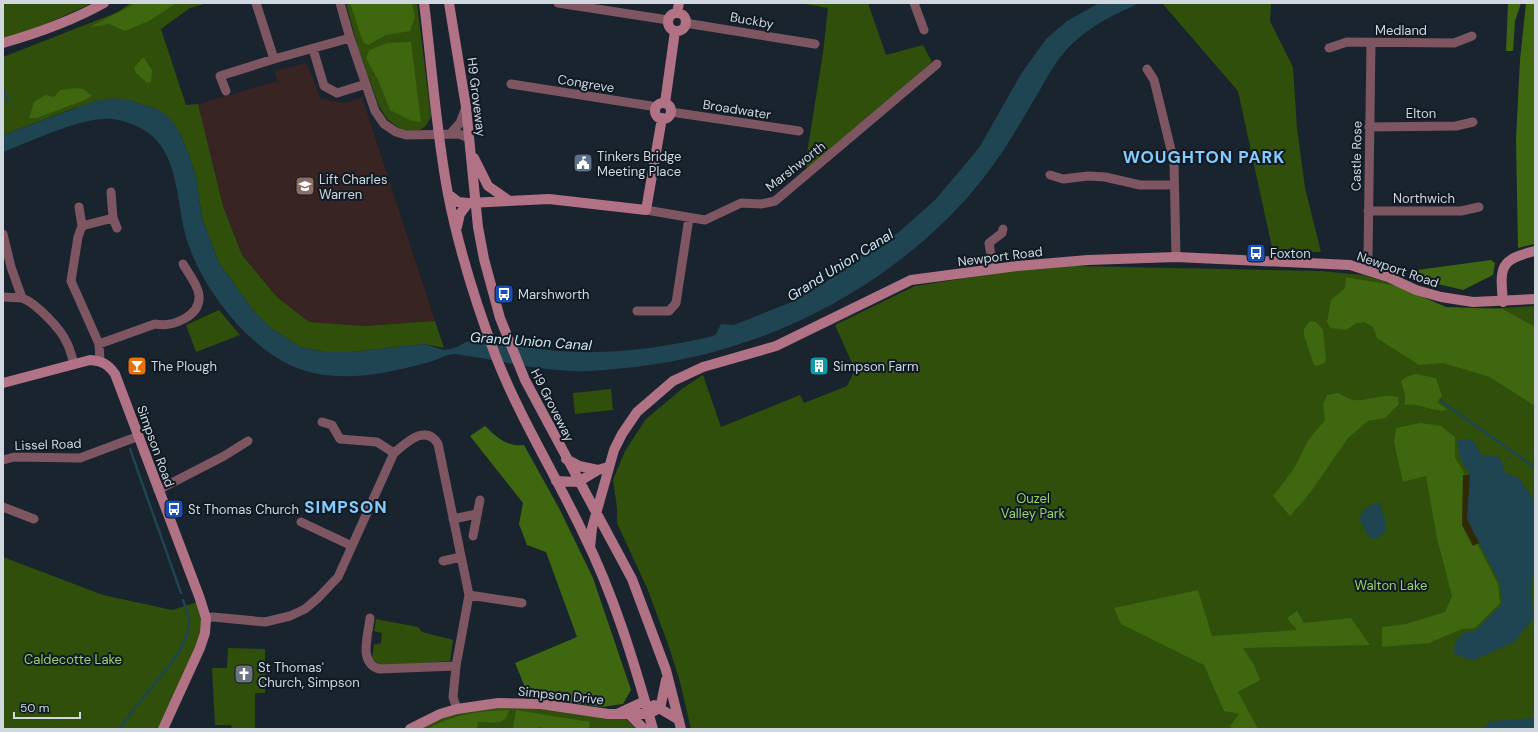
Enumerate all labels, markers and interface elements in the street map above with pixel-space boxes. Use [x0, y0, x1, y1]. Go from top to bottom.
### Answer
street label: Buckby [729, 8, 775, 33]
street label: Medland [1375, 22, 1427, 39]
street label: H9 Groveway [463, 56, 490, 138]
street label: Congreve [556, 71, 616, 96]
street label: Broadwater [702, 96, 773, 123]
street label: Elton [1406, 105, 1436, 122]
street label: Castle Rose [1347, 121, 1366, 191]
street label: Marshworth [762, 138, 829, 195]
district label: WOUGHTON PARK [1123, 146, 1285, 168]
place label: Tinkers Bridge Meeting Place [597, 148, 681, 180]
public building icon: Tinkers Bridge Meeting Place [572, 152, 594, 174]
place label: Lift Charles Warren [319, 171, 387, 203]
school or university icon: Lift Charles Warren [294, 175, 316, 197]
street label: Northwich [1393, 190, 1455, 207]
water label: Grand Union Canal [784, 225, 897, 305]
bus stop icon: Foxton [1245, 242, 1267, 264]
street label: Newport Road [957, 243, 1044, 270]
place label: Foxton [1270, 245, 1311, 262]
street label: Newport Road [1355, 248, 1441, 291]
bus stop icon: Marshworth [493, 283, 515, 305]
place label: Marshworth [518, 286, 590, 303]
water label: Grand Union Canal [470, 328, 593, 354]
bar icon: The Plough [126, 355, 148, 377]
building icon: Simpson Farm [808, 355, 830, 377]
place label: The Plough [151, 358, 217, 375]
place label: Simpson Farm [833, 358, 919, 375]
street label: H9 Groveway [527, 366, 578, 445]
street label: Simpson Road [133, 403, 178, 489]
street label: Lissel Road [14, 435, 82, 454]
park label: Ouzel Valley Park [1001, 490, 1066, 522]
district label: SIMPSON [304, 496, 388, 518]
bus stop icon: St Thomas Church [163, 498, 185, 520]
place label: St Thomas Church [188, 501, 299, 518]
park label: Walton Lake [1355, 577, 1427, 594]
park label: Caldecotte Lake [24, 651, 122, 668]
place label: St Thomas' Church, Simpson [258, 659, 360, 691]
church icon: St Thomas' Church, Simpson [233, 663, 255, 685]
street label: Simpson Drive [517, 683, 605, 708]
scale bar [14, 694, 80, 720]
text: 50 m [20, 700, 49, 716]

